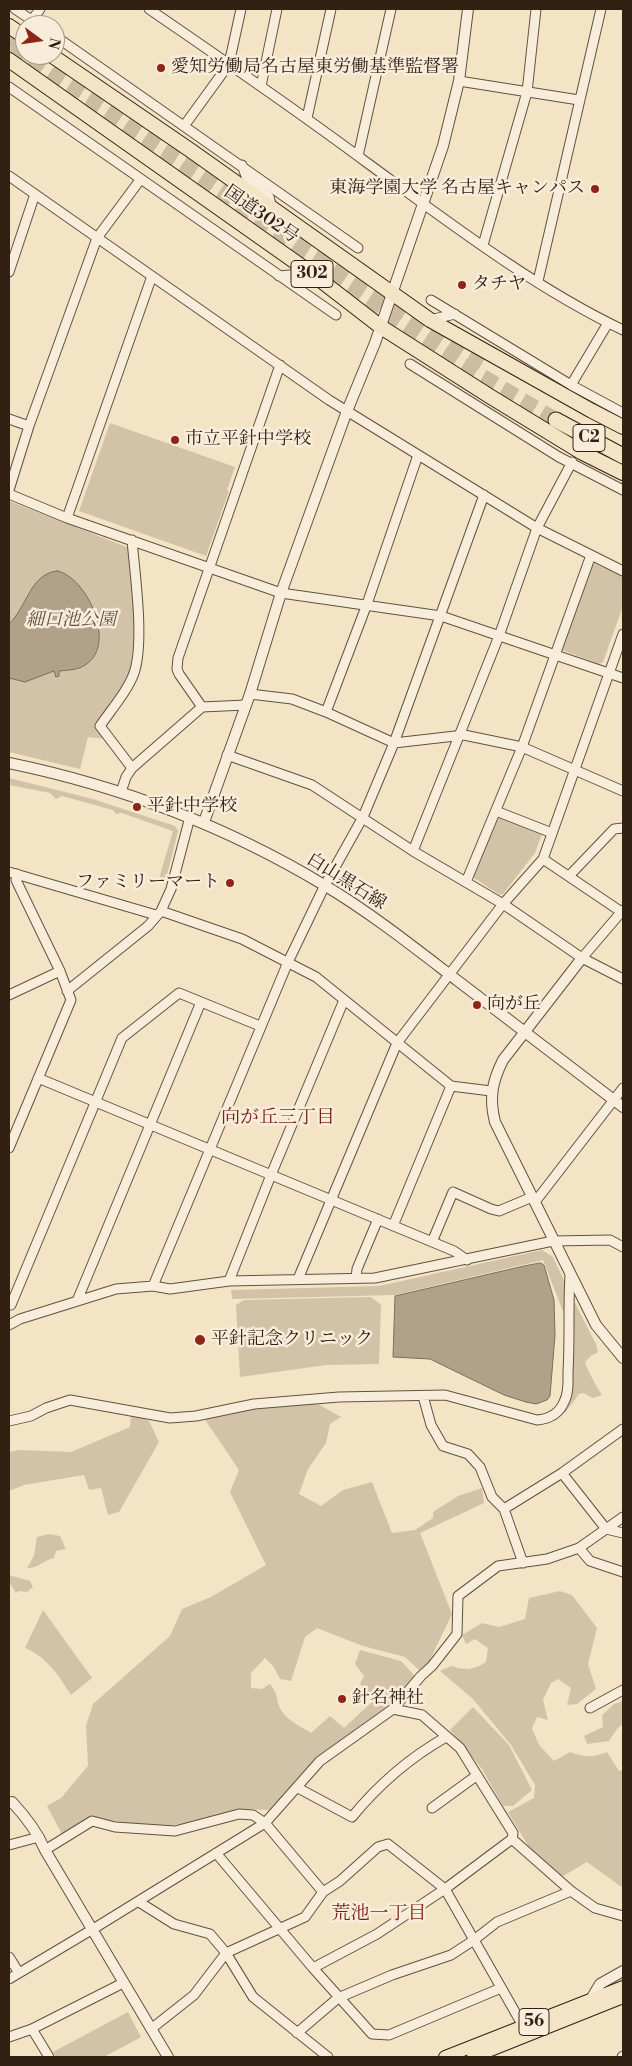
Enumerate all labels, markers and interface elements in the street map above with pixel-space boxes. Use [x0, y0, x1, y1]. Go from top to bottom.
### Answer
north arrow [15, 15, 65, 65]
text: N [44, 36, 64, 51]
place label: 愛知労働局名古屋東労働基準監督署 [171, 57, 459, 79]
marker: 愛知労働局名古屋東労働基準監督署 [155, 62, 167, 74]
place label: 東海学園大学 名古屋キャンパス [329, 178, 585, 200]
street label: 国道302号 [220, 182, 302, 248]
marker: 東海学園大学 名古屋キャンパス [589, 183, 601, 195]
road number: 302 [291, 260, 333, 288]
place label: タチヤ [472, 274, 526, 296]
marker: タチヤ [456, 279, 468, 291]
road number: C2 [573, 424, 605, 452]
place label: 市立平針中学校 [185, 429, 311, 451]
marker: 市立平針中学校 [169, 434, 181, 446]
park label: 細口池公園 [26, 610, 116, 632]
place label: 平針中学校 [147, 796, 237, 818]
marker: 平針中学校 [131, 801, 143, 813]
street label: 白山黒石線 [302, 849, 390, 915]
place label: ファミリーマート [76, 872, 220, 894]
marker: ファミリーマート [224, 877, 236, 889]
place label: 向が丘 [487, 994, 541, 1016]
marker: 向が丘 [471, 999, 483, 1011]
district label: 向が丘三丁目 [221, 1107, 335, 1129]
place label: 平針記念クリニック [211, 1329, 373, 1351]
marker: 平針記念クリニック [193, 1333, 207, 1347]
place label: 針名神社 [352, 1688, 424, 1710]
marker: 針名神社 [336, 1693, 348, 1705]
district label: 荒池一丁目 [332, 1903, 426, 1925]
road number: 56 [519, 2008, 549, 2035]

